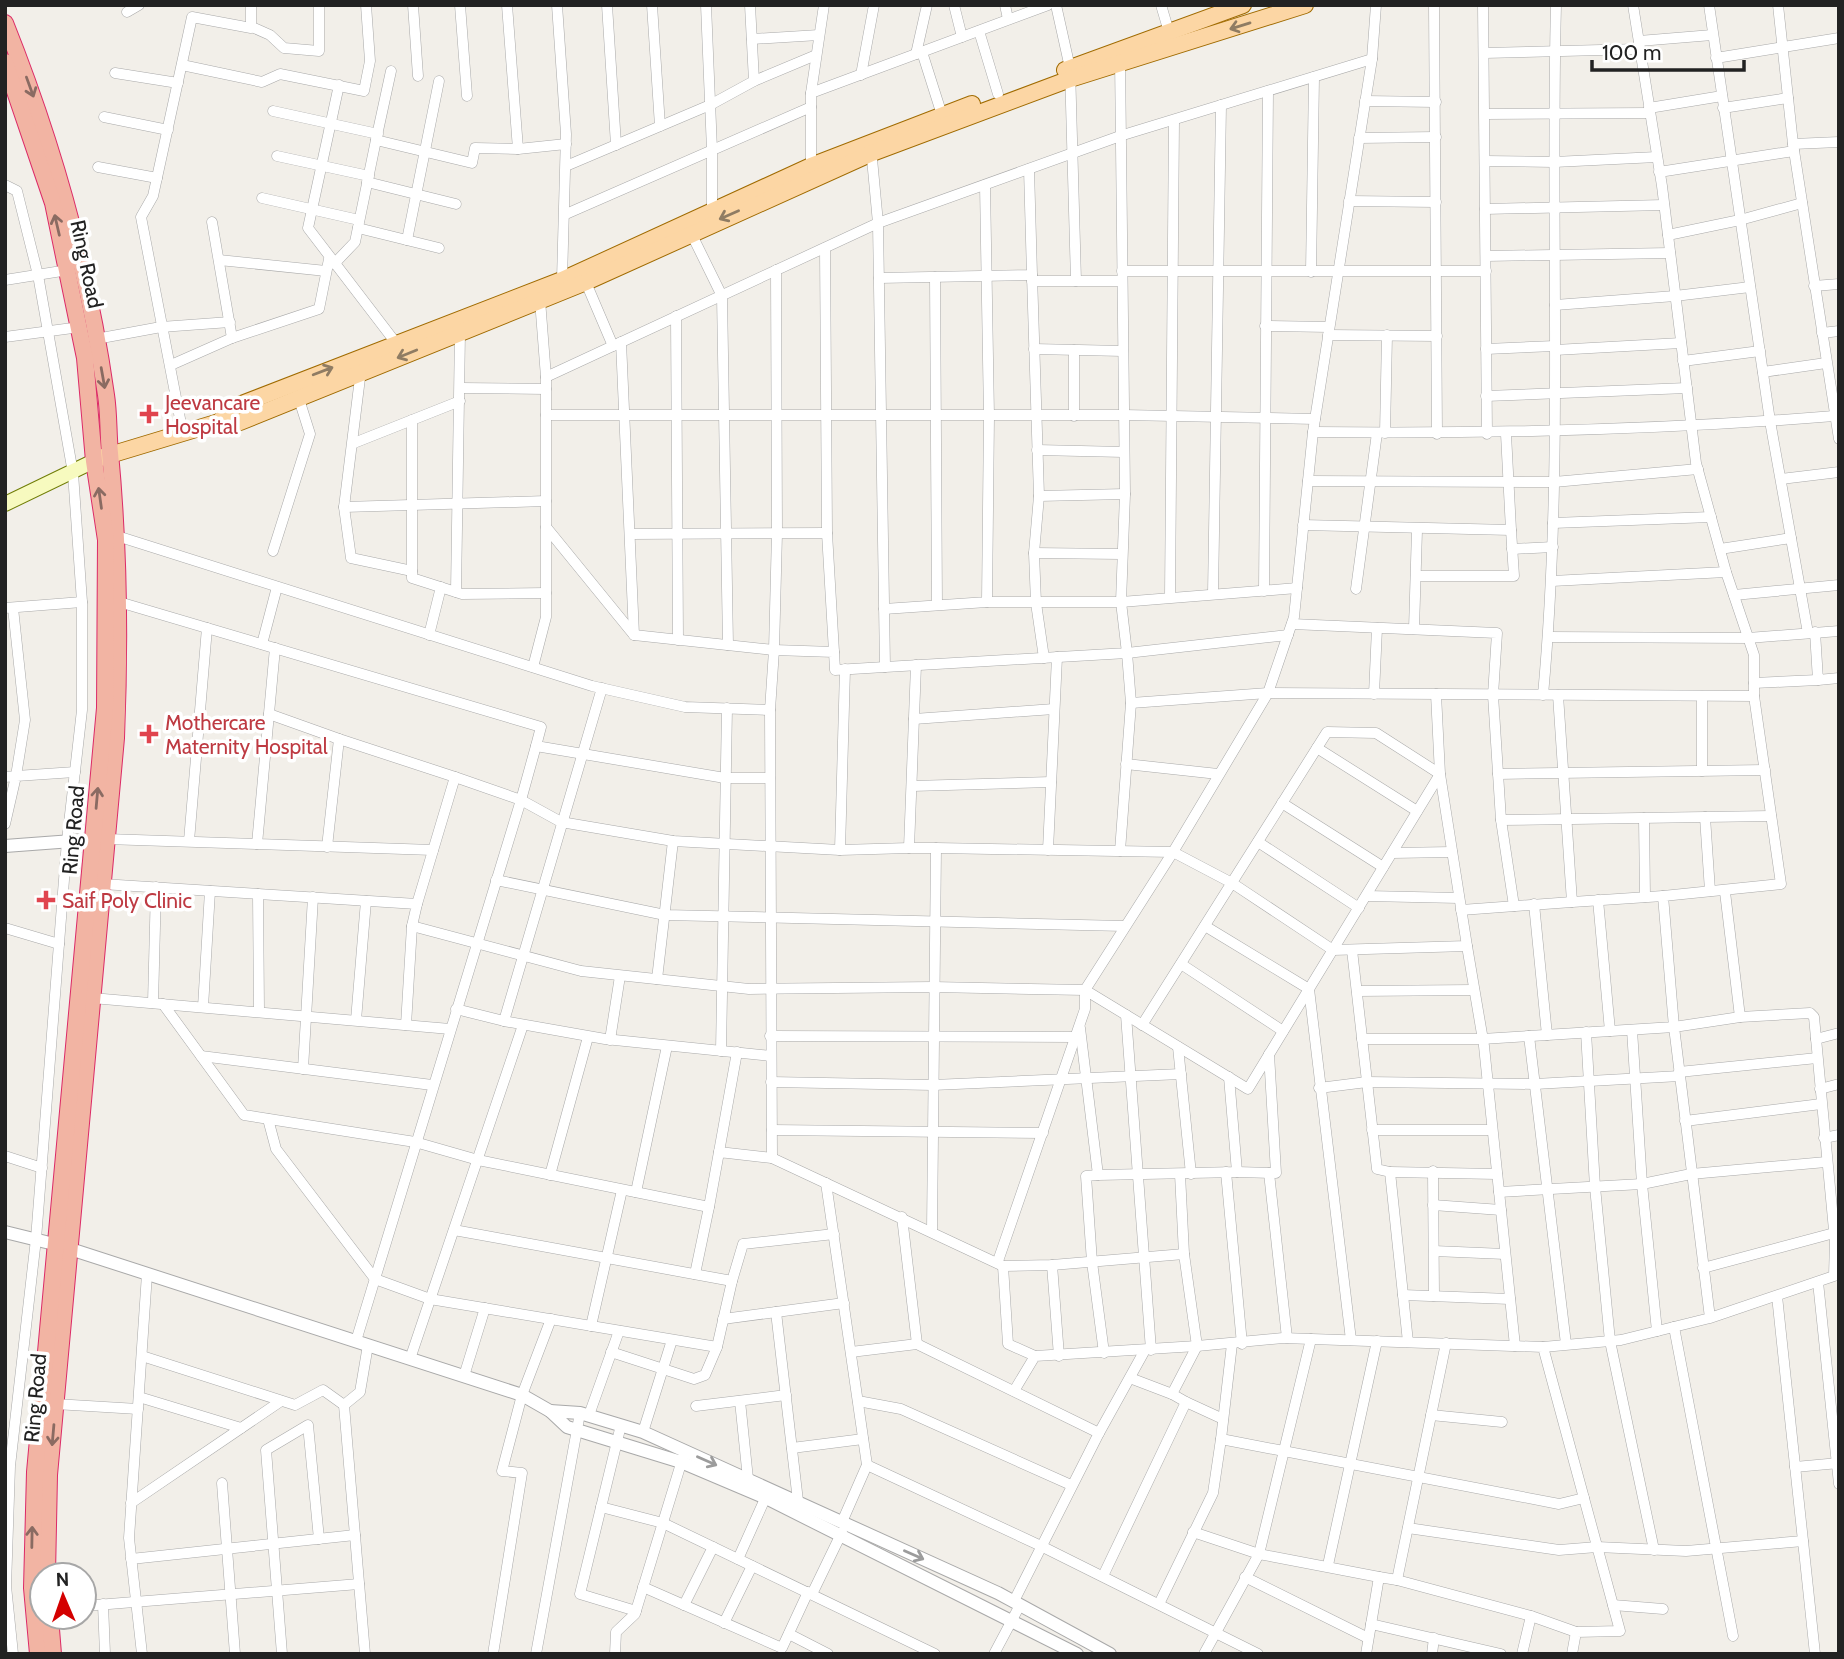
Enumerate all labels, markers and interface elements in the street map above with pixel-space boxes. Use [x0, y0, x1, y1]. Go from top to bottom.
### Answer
one-way arrow [1230, 20, 1252, 33]
scale bar [1592, 28, 1744, 72]
text: 100 m [1602, 40, 1661, 65]
one-way arrow [24, 76, 37, 98]
one-way arrow [719, 210, 740, 223]
one-way arrow [50, 214, 64, 237]
street label: Ring Road [65, 218, 109, 310]
one-way arrow [397, 348, 419, 361]
one-way arrow [311, 364, 333, 377]
one-way arrow [97, 366, 110, 389]
place label: Jeevancare Hospital [164, 390, 260, 439]
marker: Jeevancare Hospital [139, 404, 159, 424]
one-way arrow [93, 487, 106, 509]
place label: Mothercare Maternity Hospital [165, 710, 328, 759]
marker: Mothercare Maternity Hospital [139, 724, 159, 744]
street label: Ring Road [57, 784, 89, 876]
one-way arrow [91, 787, 104, 810]
place label: Saif Poly Clinic [62, 888, 192, 913]
marker: Saif Poly Clinic [36, 890, 56, 910]
street label: Ring Road [19, 1352, 51, 1444]
one-way arrow [46, 1423, 59, 1446]
one-way arrow [696, 1455, 718, 1468]
one-way arrow [25, 1526, 39, 1549]
one-way arrow [903, 1549, 925, 1562]
north arrow [28, 1561, 98, 1631]
text: N [55, 1568, 70, 1591]

